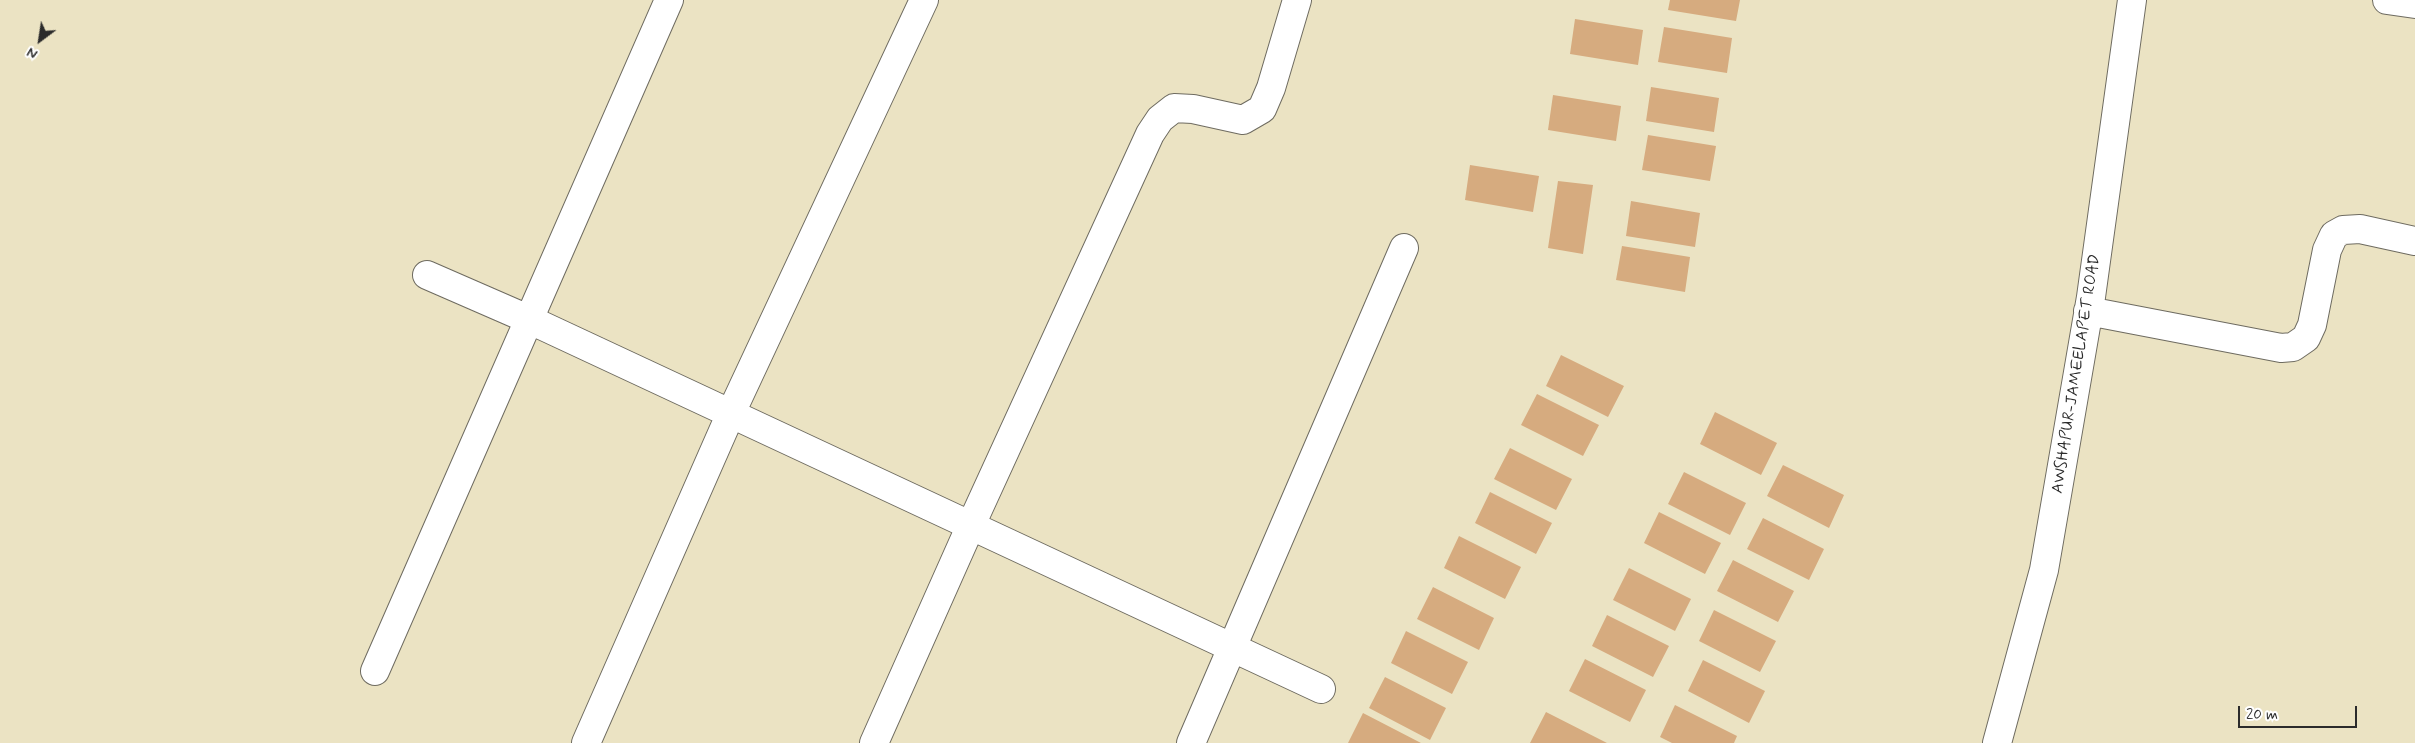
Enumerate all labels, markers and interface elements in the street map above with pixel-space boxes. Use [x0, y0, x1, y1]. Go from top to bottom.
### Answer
north arrow [15, 15, 65, 65]
text: N [24, 43, 41, 63]
street label: AWSHAPUR-JAMEELAPET ROAD [2049, 253, 2105, 495]
scale bar [2240, 696, 2359, 728]
text: 20 m [2246, 705, 2278, 725]

